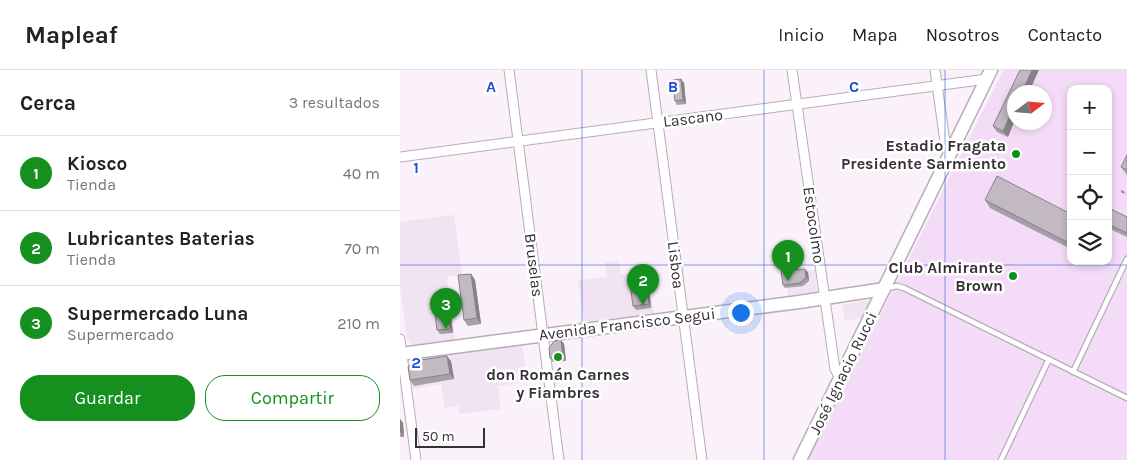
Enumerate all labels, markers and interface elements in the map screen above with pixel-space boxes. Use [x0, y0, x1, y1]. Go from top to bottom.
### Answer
text: Mapleaf [25, 21, 118, 49]
text: Inicio [778, 24, 824, 46]
text: Mapa [852, 24, 898, 46]
text: Nosotros [926, 24, 1000, 46]
text: Contacto [1028, 24, 1102, 46]
text: A [486, 77, 496, 96]
text: B [668, 77, 678, 96]
text: C [849, 77, 859, 96]
north arrow [1007, 85, 1052, 130]
map controls [1067, 85, 1112, 265]
button: + [1067, 85, 1112, 130]
text: Cerca [20, 91, 76, 115]
text: 3 resultados [289, 93, 380, 112]
street label: Lascano [662, 105, 724, 131]
button: − [1067, 130, 1112, 175]
place label: Estadio Fragata Presidente Sarmiento [841, 136, 1006, 173]
marker: Estadio Fragata Presidente Sarmiento [1010, 148, 1022, 160]
text: Kiosco [67, 153, 127, 175]
text: 1 [413, 158, 419, 177]
text: 1 [33, 164, 39, 183]
text: 40 m [343, 164, 380, 183]
text: Tienda [67, 175, 116, 194]
button: locate [1067, 175, 1112, 220]
street label: Estocolmo [799, 185, 829, 265]
button: layers [1067, 220, 1112, 265]
text: Lubricantes Baterias [67, 228, 255, 250]
street label: Bruselas [521, 232, 547, 298]
text: 2 [31, 239, 41, 258]
text: 70 m [344, 239, 380, 258]
street label: Lisboa [664, 240, 688, 290]
pin: 1 [772, 240, 804, 281]
text: Tienda [67, 250, 116, 269]
place label: Club Almirante Brown [888, 258, 1003, 295]
pin: 2 [627, 264, 659, 305]
marker: Club Almirante Brown [1007, 270, 1019, 282]
pin: 3 [430, 288, 462, 329]
your location [728, 300, 754, 326]
text: Supermercado Luna [67, 303, 248, 325]
street label: Avenida Francisco Segui [538, 304, 716, 344]
street label: José Ignacio Rucci [805, 309, 881, 437]
text: 3 [31, 314, 41, 333]
text: 210 m [337, 314, 380, 333]
text: Supermercado [67, 325, 174, 344]
marker: don Román Carnes y Fiambres [552, 351, 564, 363]
text: 2 [411, 353, 421, 372]
place label: don Román Carnes y Fiambres [486, 365, 630, 402]
button: Guardar [20, 375, 195, 421]
button: Compartir [205, 375, 380, 421]
scale bar [415, 425, 485, 448]
text: 50 m [422, 428, 455, 445]

